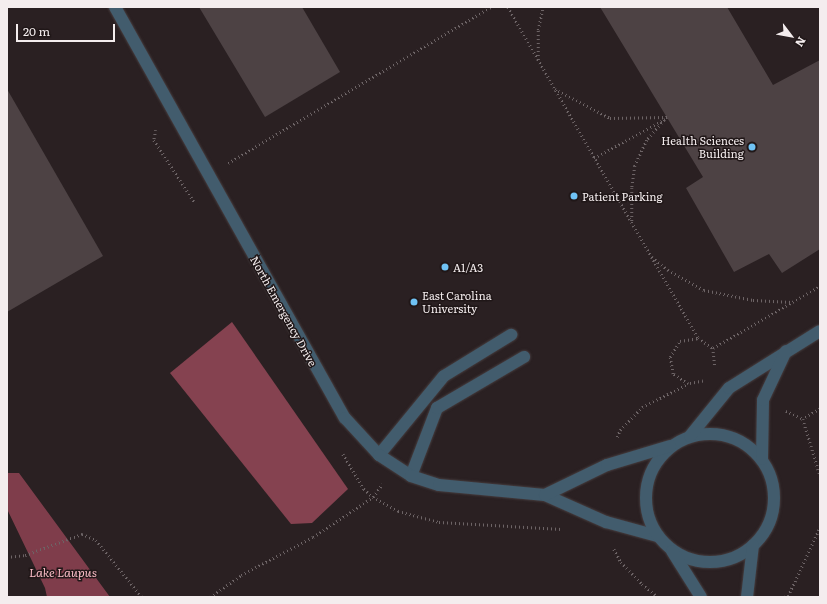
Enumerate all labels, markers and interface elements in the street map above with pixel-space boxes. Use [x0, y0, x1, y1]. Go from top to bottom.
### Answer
scale bar [18, 16, 117, 42]
north arrow [771, 16, 811, 56]
text: 20 m [23, 22, 50, 40]
text: N [792, 34, 810, 51]
place label: Health Sciences Building [661, 134, 744, 160]
marker: Health Sciences Building [747, 142, 757, 152]
place label: Patient Parking [582, 189, 663, 203]
marker: Patient Parking [569, 191, 579, 201]
street label: North Emergency Drive [248, 254, 320, 368]
place label: A1/A3 [453, 260, 483, 274]
marker: A1/A3 [440, 262, 450, 272]
place label: East Carolina University [422, 289, 492, 315]
marker: East Carolina University [409, 297, 419, 307]
water label: Lake Laupus [29, 566, 97, 580]

